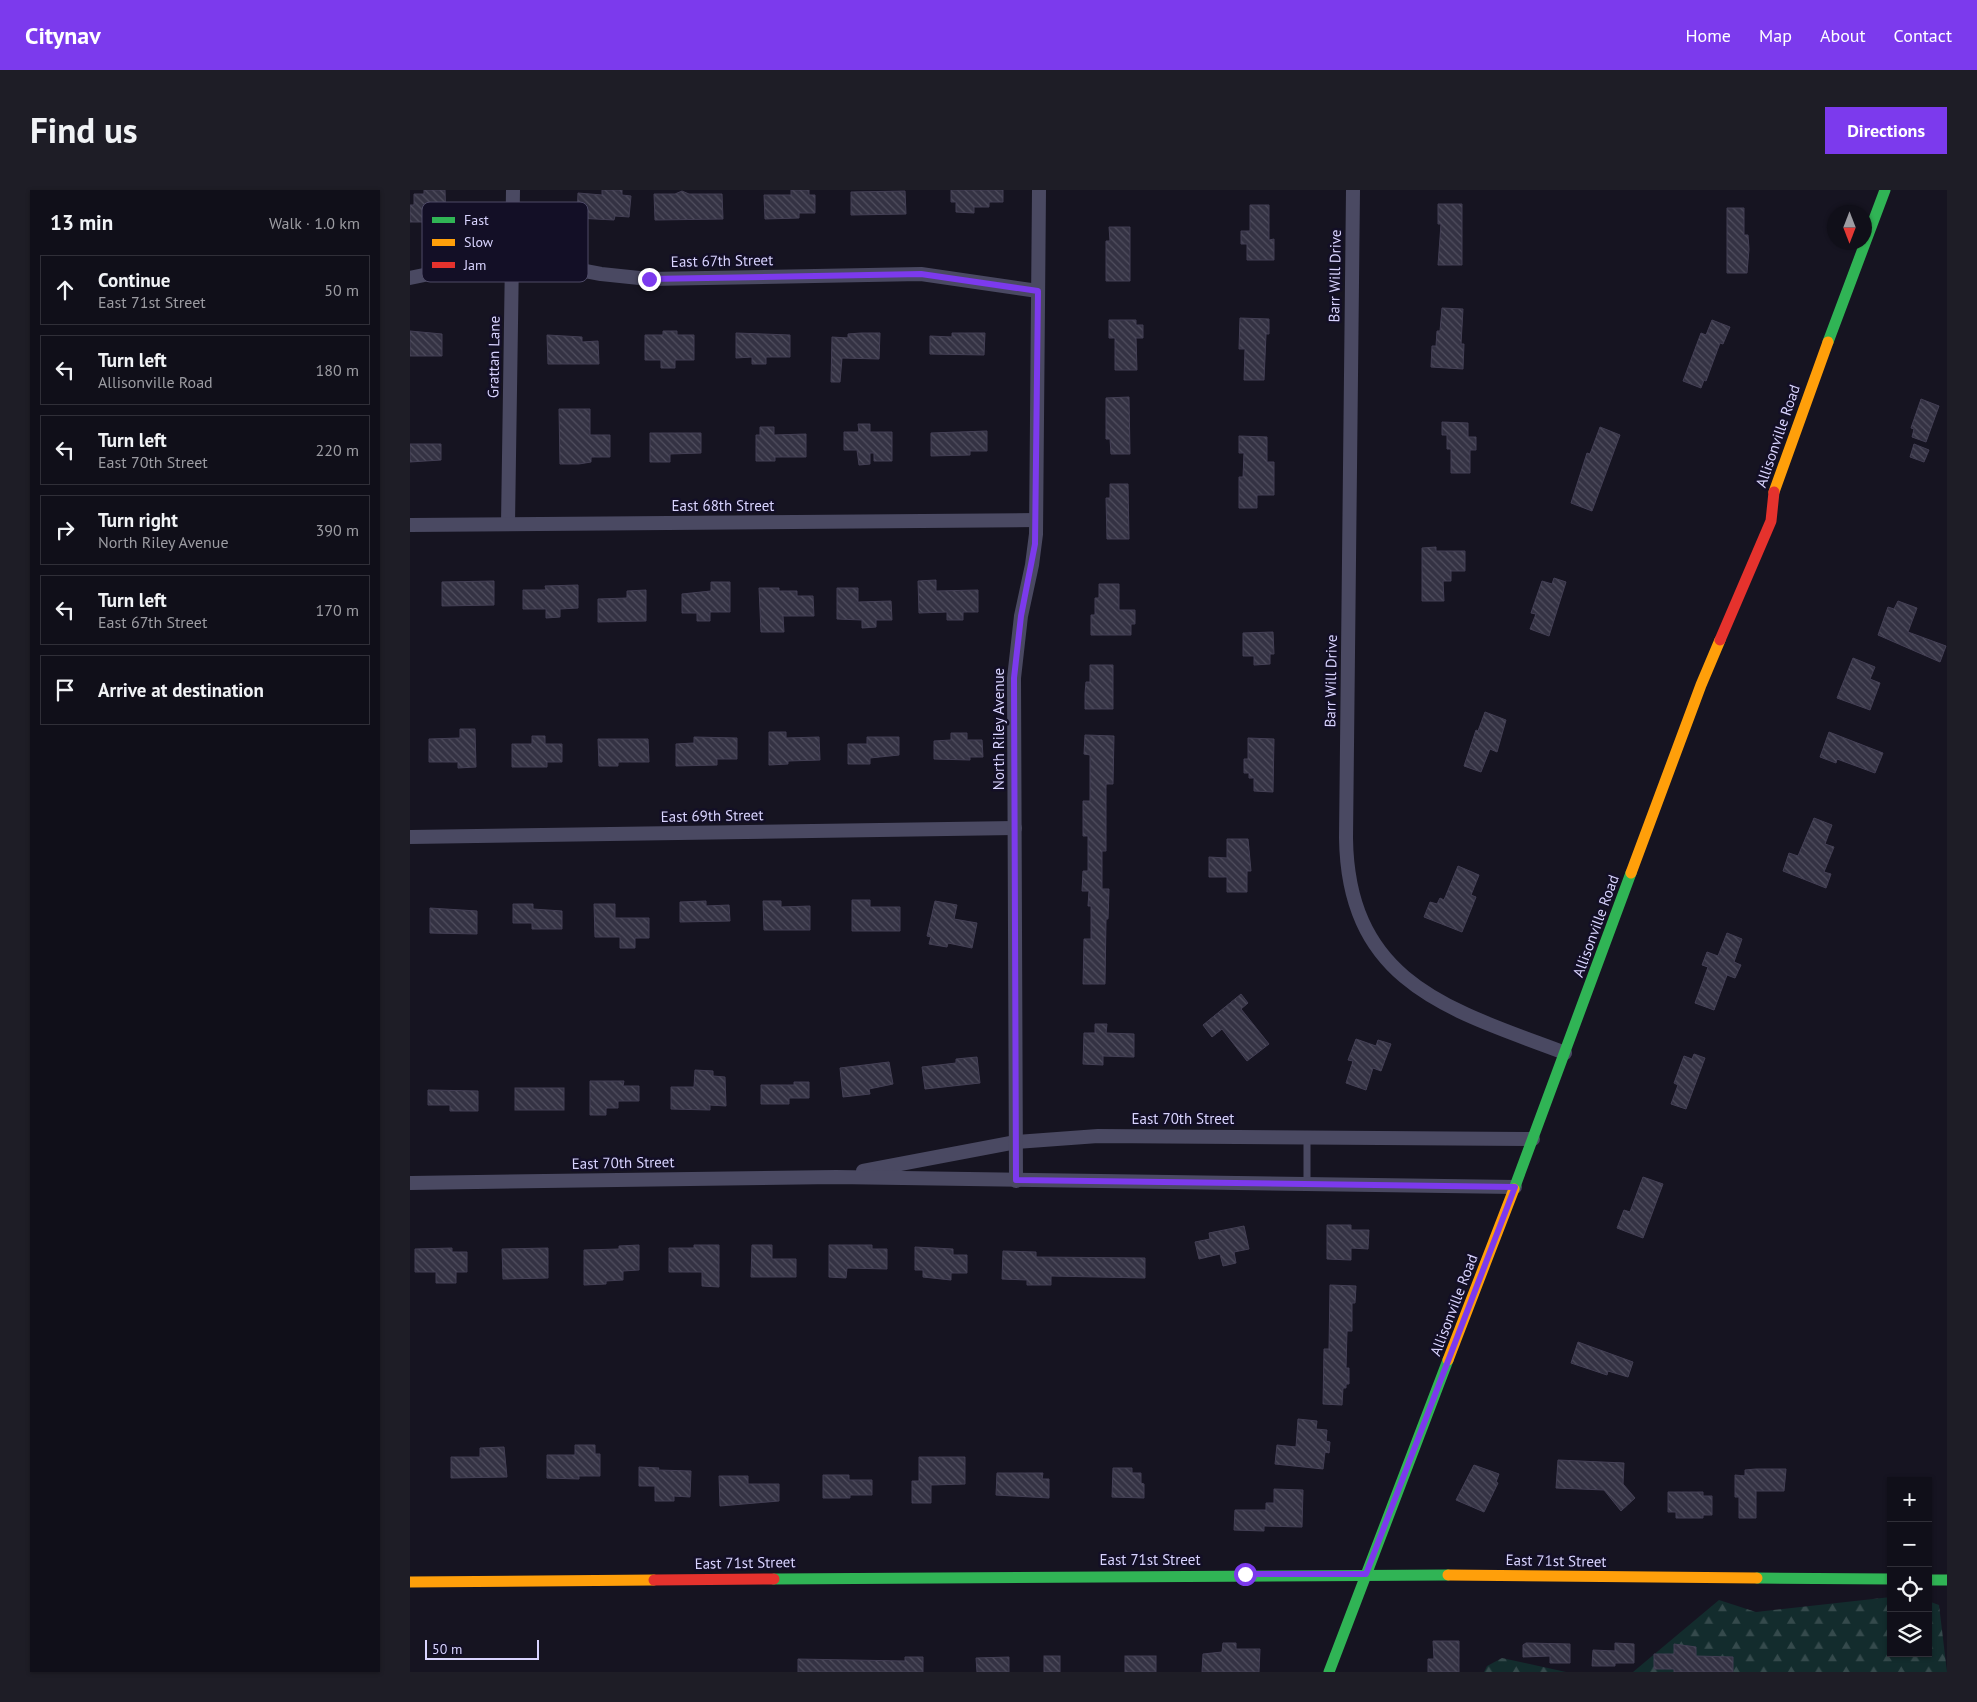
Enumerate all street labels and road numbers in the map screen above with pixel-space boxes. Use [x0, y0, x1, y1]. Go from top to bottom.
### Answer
street label: Barr Will Drive [1324, 229, 1345, 323]
street label: East 67th Street [671, 250, 773, 271]
street label: Grattan Lane [483, 316, 504, 398]
street label: Allisonville Road [1751, 382, 1804, 490]
street label: East 68th Street [672, 496, 774, 515]
street label: Barr Will Drive [1320, 634, 1341, 728]
street label: North Riley Avenue [989, 668, 1008, 790]
street label: East 69th Street [660, 805, 764, 826]
street label: Allisonville Road [1568, 872, 1623, 980]
street label: East 70th Street [1132, 1109, 1234, 1128]
street label: East 70th Street [571, 1152, 675, 1173]
street label: Allisonville Road [1425, 1251, 1482, 1358]
street label: East 71st Street [1100, 1550, 1200, 1569]
street label: East 71st Street [1505, 1550, 1607, 1571]
street label: East 71st Street [694, 1552, 796, 1573]

